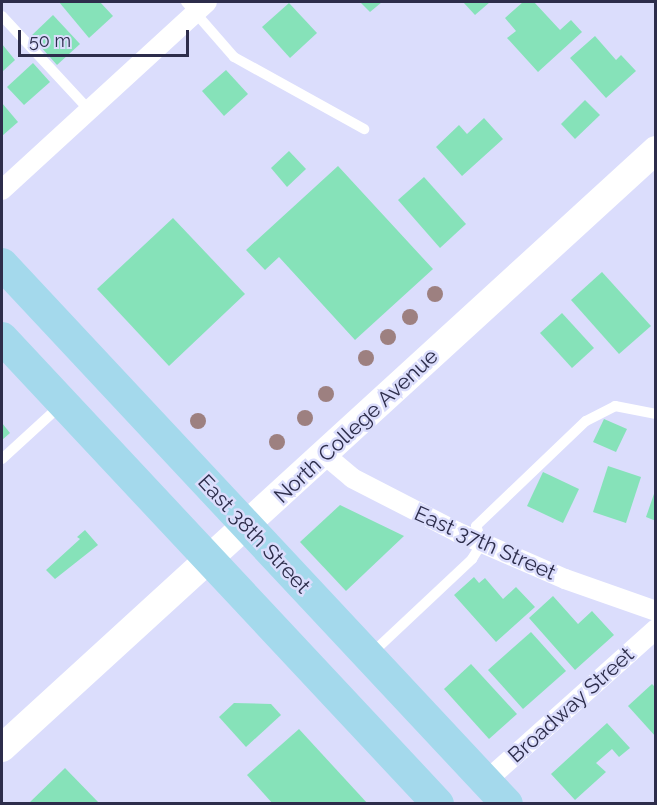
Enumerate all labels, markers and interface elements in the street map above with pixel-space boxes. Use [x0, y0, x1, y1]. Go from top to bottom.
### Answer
scale bar [21, 18, 192, 56]
text: 50 m [29, 30, 71, 51]
street label: North College Avenue [269, 343, 443, 509]
street label: East 38th Street [193, 469, 315, 599]
street label: East 37th Street [410, 501, 560, 585]
street label: Broadway Street [503, 642, 639, 768]

